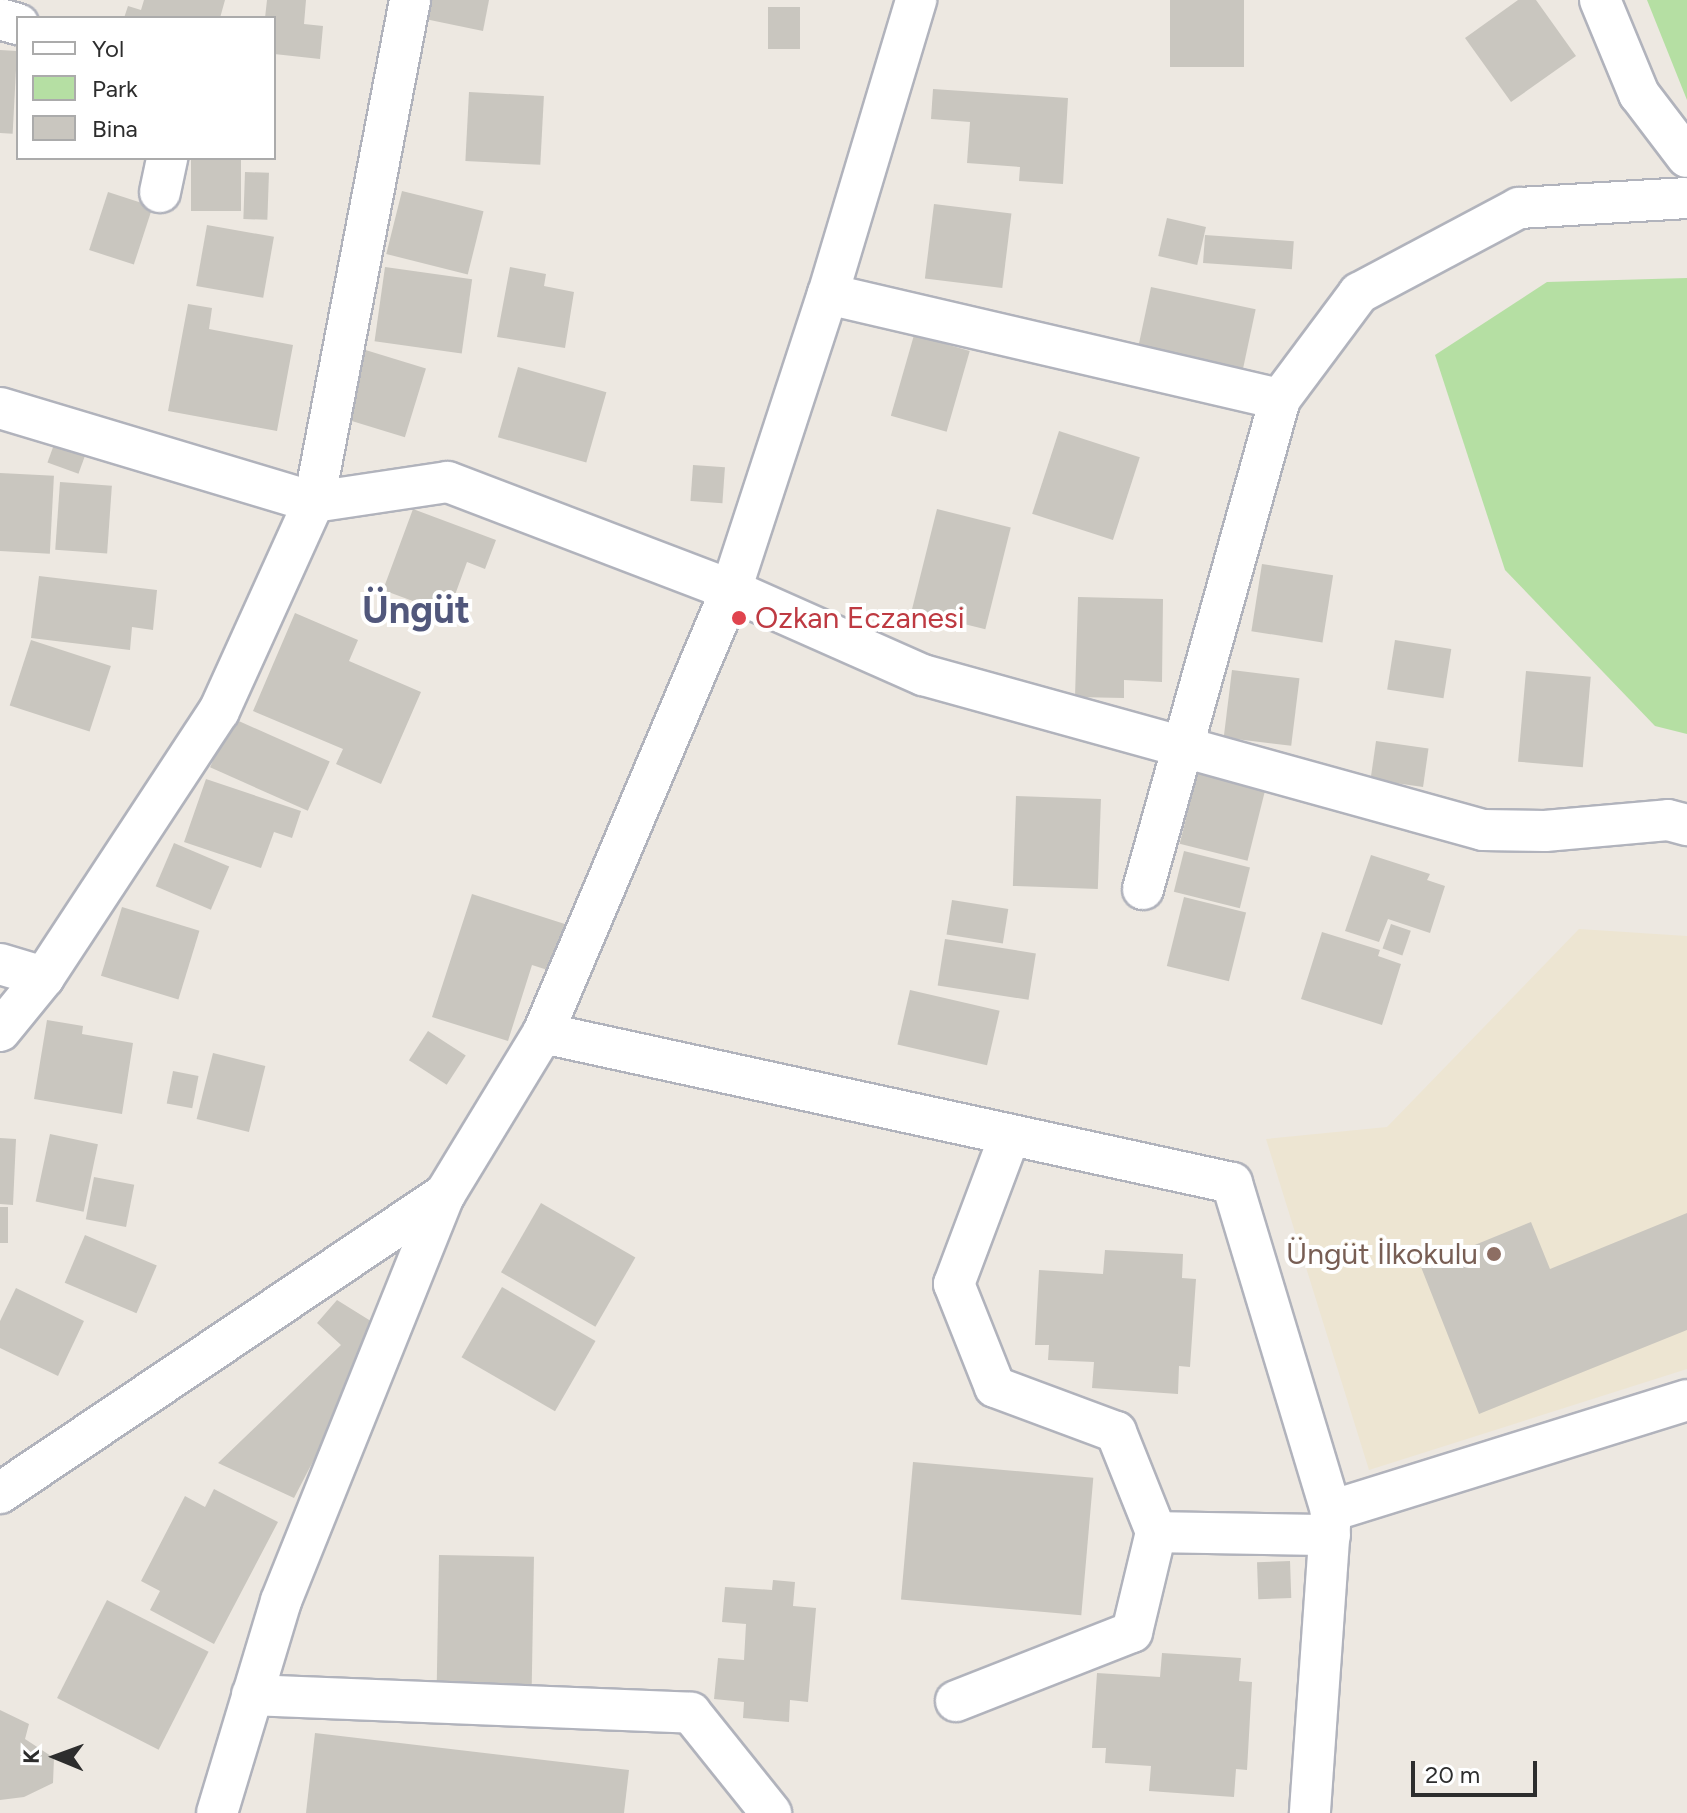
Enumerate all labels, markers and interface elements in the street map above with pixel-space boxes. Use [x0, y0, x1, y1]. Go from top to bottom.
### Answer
legend [16, 16, 276, 160]
text: Yol [92, 34, 124, 63]
text: Park [92, 74, 138, 103]
text: Bina [92, 114, 138, 143]
district label: Üngüt [362, 588, 470, 634]
place label: Ozkan Eczanesi [755, 600, 965, 636]
marker: Ozkan Eczanesi [730, 609, 748, 627]
place label: Üngüt İlkokulu [1286, 1236, 1478, 1272]
marker: Üngüt İlkokulu [1485, 1245, 1503, 1263]
north arrow [16, 1717, 96, 1797]
scale bar [1415, 1745, 1541, 1795]
text: K [18, 1749, 45, 1764]
text: 20 m [1425, 1760, 1480, 1789]

